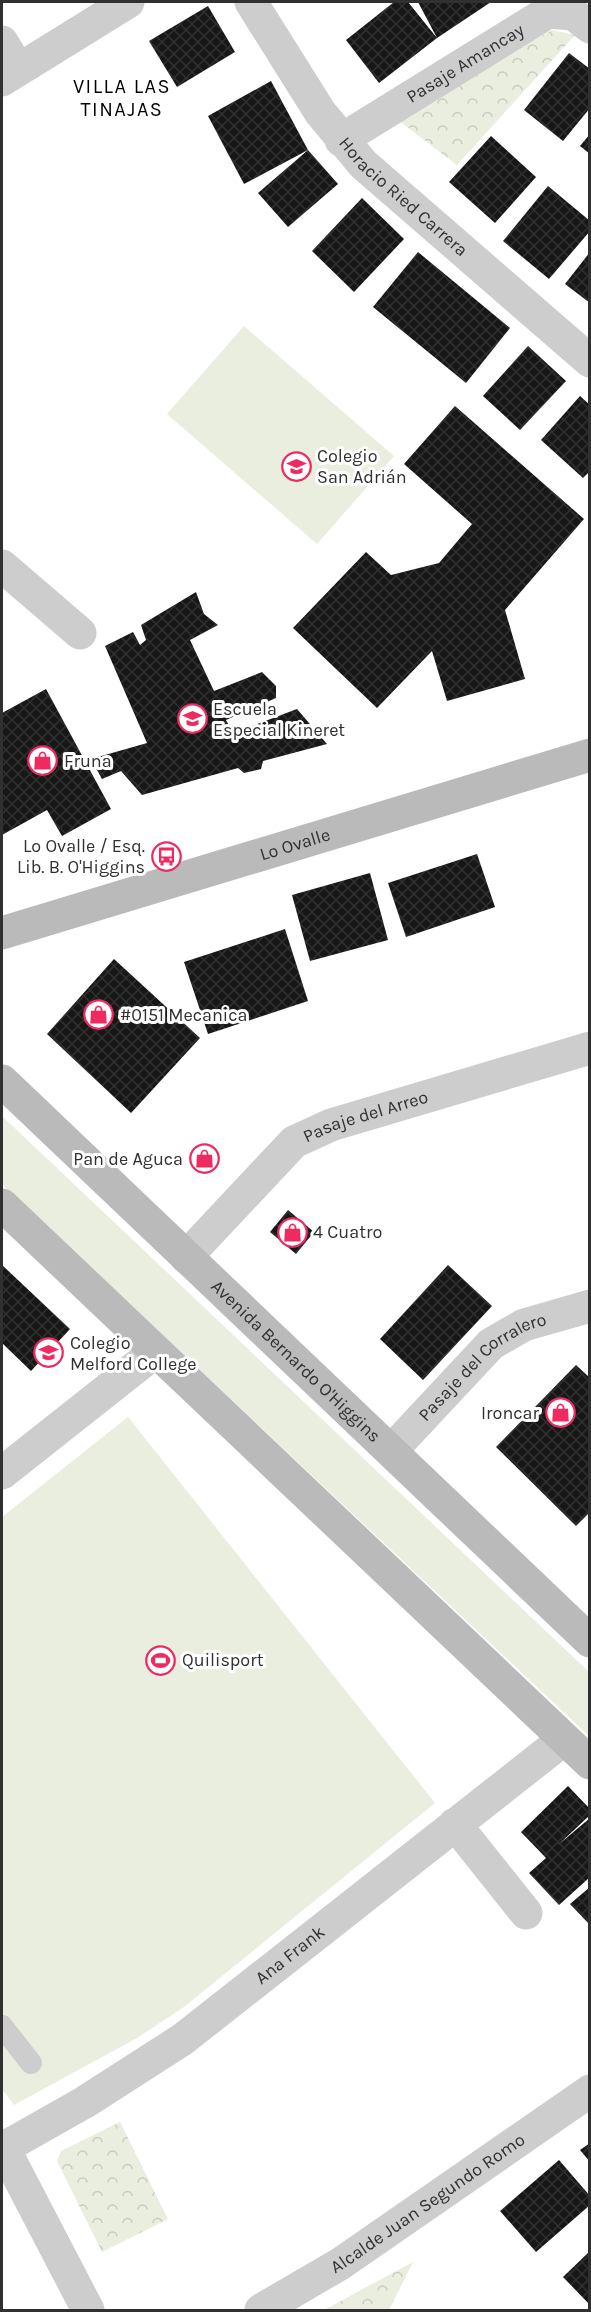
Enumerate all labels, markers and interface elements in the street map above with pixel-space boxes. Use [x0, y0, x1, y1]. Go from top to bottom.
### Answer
street label: Pasaje Amancay [402, 18, 528, 108]
district label: VILLA LAS TINAJAS [73, 75, 171, 121]
street label: Horacio Ried Carrera [334, 132, 472, 261]
place label: Colegio San Adrián [317, 445, 407, 488]
school or university icon: Colegio San Adrián [280, 450, 312, 482]
place label: Escuela Especial Kineret [213, 698, 345, 741]
school or university icon: Escuela Especial Kineret [176, 703, 208, 735]
shop icon: Fruna [27, 745, 59, 777]
place label: Fruna [64, 750, 112, 772]
street label: Lo Ovalle [257, 823, 333, 865]
place label: Lo Ovalle / Esq. Lib. B. O'Higgins [17, 835, 145, 878]
bus stop icon: Lo Ovalle / Esq. Lib. B. O'Higgins [150, 840, 182, 872]
shop icon: #0151 Mecanica [83, 999, 115, 1031]
place label: #0151 Mecanica [120, 1004, 247, 1026]
street label: Pasaje del Arreo [300, 1086, 431, 1147]
shop icon: Pan de Aguca [188, 1143, 220, 1175]
place label: Pan de Aguca [73, 1148, 183, 1170]
shop icon: 4 Cuatro [276, 1216, 308, 1248]
place label: 4 Cuatro [313, 1221, 382, 1243]
street label: Avenida Bernardo O'Higgins [207, 1275, 385, 1447]
street label: Pasaje del Corralero [414, 1308, 549, 1426]
place label: Colegio Melford College [70, 1332, 197, 1375]
school or university icon: Colegio Melford College [33, 1337, 65, 1369]
shop icon: Ironcar [544, 1397, 576, 1429]
place label: Ironcar [481, 1402, 539, 1424]
sports icon: Quilisport [145, 1644, 177, 1676]
place label: Quilisport [182, 1649, 264, 1671]
street label: Ana Frank [251, 1921, 329, 1989]
street label: Alcalde Juan Segundo Romo [327, 2128, 529, 2278]

